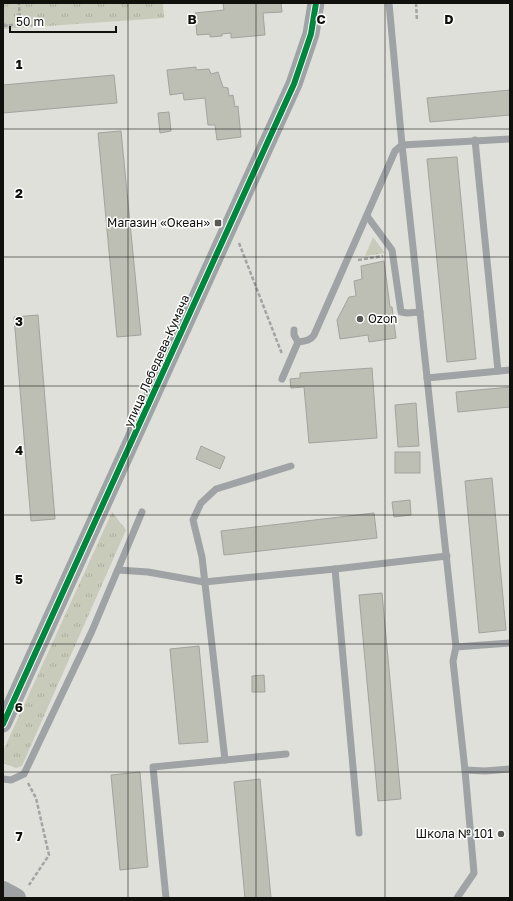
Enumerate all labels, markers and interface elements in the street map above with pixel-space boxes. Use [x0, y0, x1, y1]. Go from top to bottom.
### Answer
scale bar [10, 8, 116, 34]
text: B [187, 11, 197, 27]
text: C [316, 11, 326, 27]
text: D [444, 11, 454, 27]
text: 50 m [16, 14, 44, 29]
text: 1 [16, 56, 23, 72]
text: 2 [15, 185, 23, 201]
place label: Магазин «Океан» [107, 215, 210, 230]
marker: Магазин «Океан» [213, 218, 223, 228]
street label: улица Лебедева-Кумача [121, 292, 193, 429]
place label: Ozon [368, 311, 397, 326]
text: 3 [15, 313, 23, 329]
marker: Ozon [355, 314, 365, 324]
text: 4 [15, 442, 23, 458]
text: 5 [15, 571, 23, 587]
text: 6 [15, 699, 23, 715]
place label: Школа № 101 [416, 826, 493, 841]
text: 7 [15, 828, 23, 844]
marker: Школа № 101 [496, 829, 506, 839]

